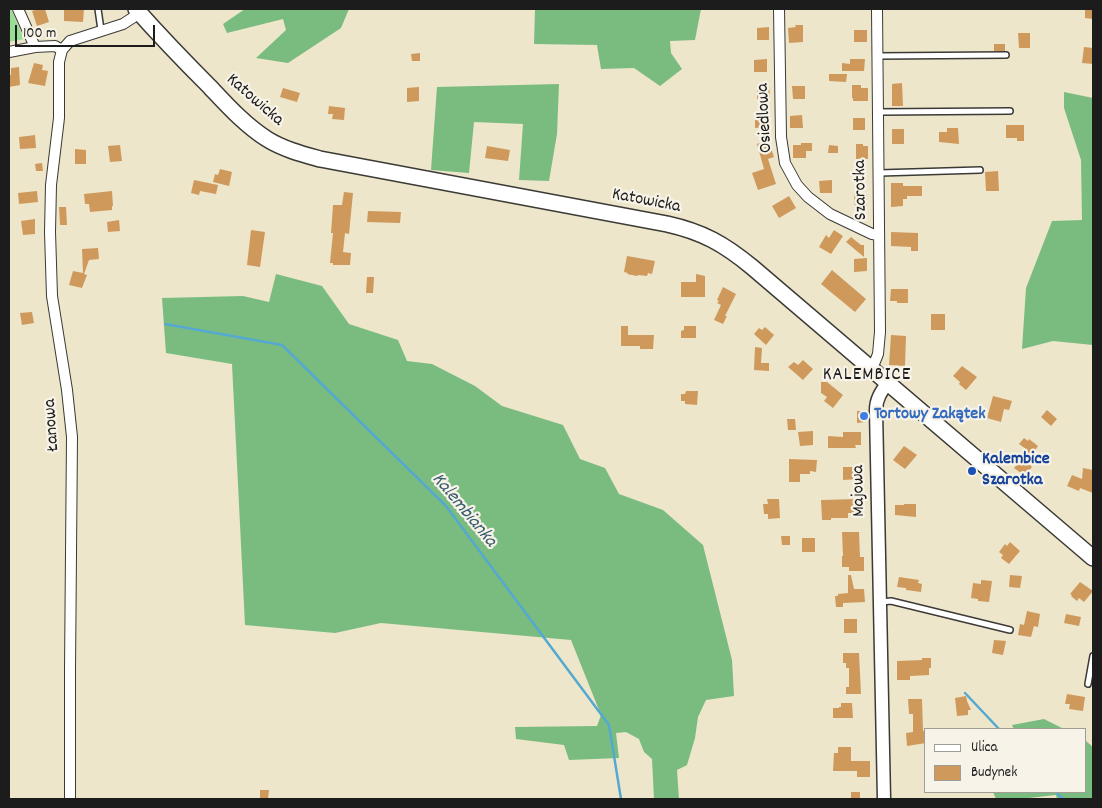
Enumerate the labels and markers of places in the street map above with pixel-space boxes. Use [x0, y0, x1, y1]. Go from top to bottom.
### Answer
place label: Tortowy Zakątek [874, 405, 986, 427]
marker: Tortowy Zakątek [858, 410, 870, 422]
place label: Kalembice Szarotka [982, 450, 1050, 492]
marker: Kalembice Szarotka [966, 465, 978, 477]

